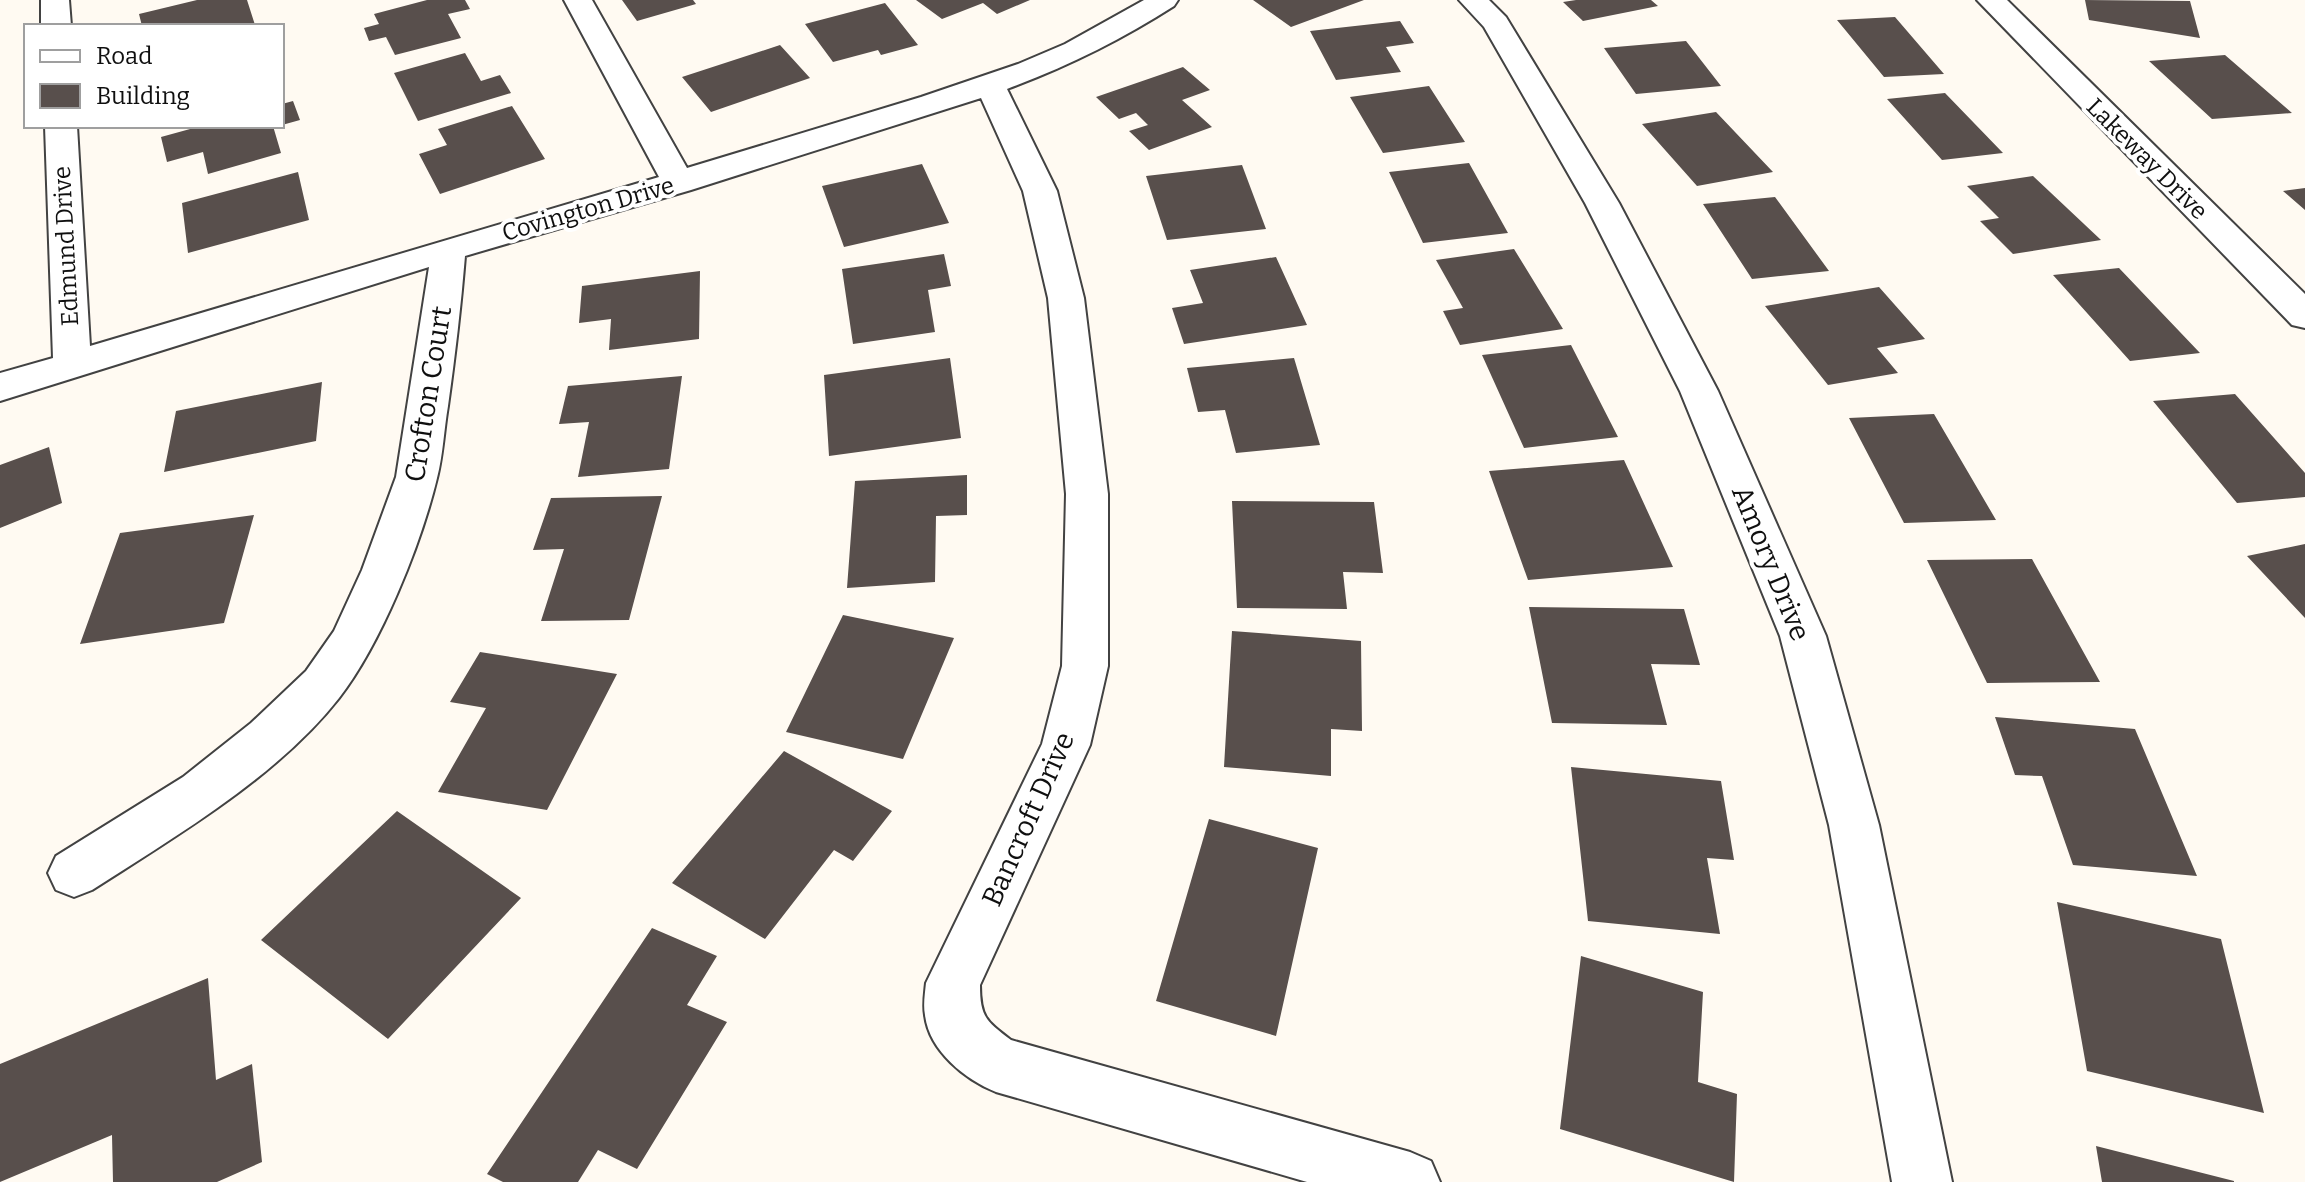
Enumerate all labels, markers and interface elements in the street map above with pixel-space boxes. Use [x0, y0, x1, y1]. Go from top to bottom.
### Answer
legend [24, 24, 284, 128]
text: Road [96, 42, 152, 70]
text: Building [96, 82, 190, 110]
street label: Lakeway Drive [2081, 93, 2213, 225]
street label: Edmund Drive [48, 165, 84, 327]
street label: Covington Drive [499, 171, 677, 247]
street label: Crofton Court [398, 304, 458, 484]
street label: Amory Drive [1725, 481, 1817, 645]
street label: Bancroft Drive [975, 727, 1081, 911]

